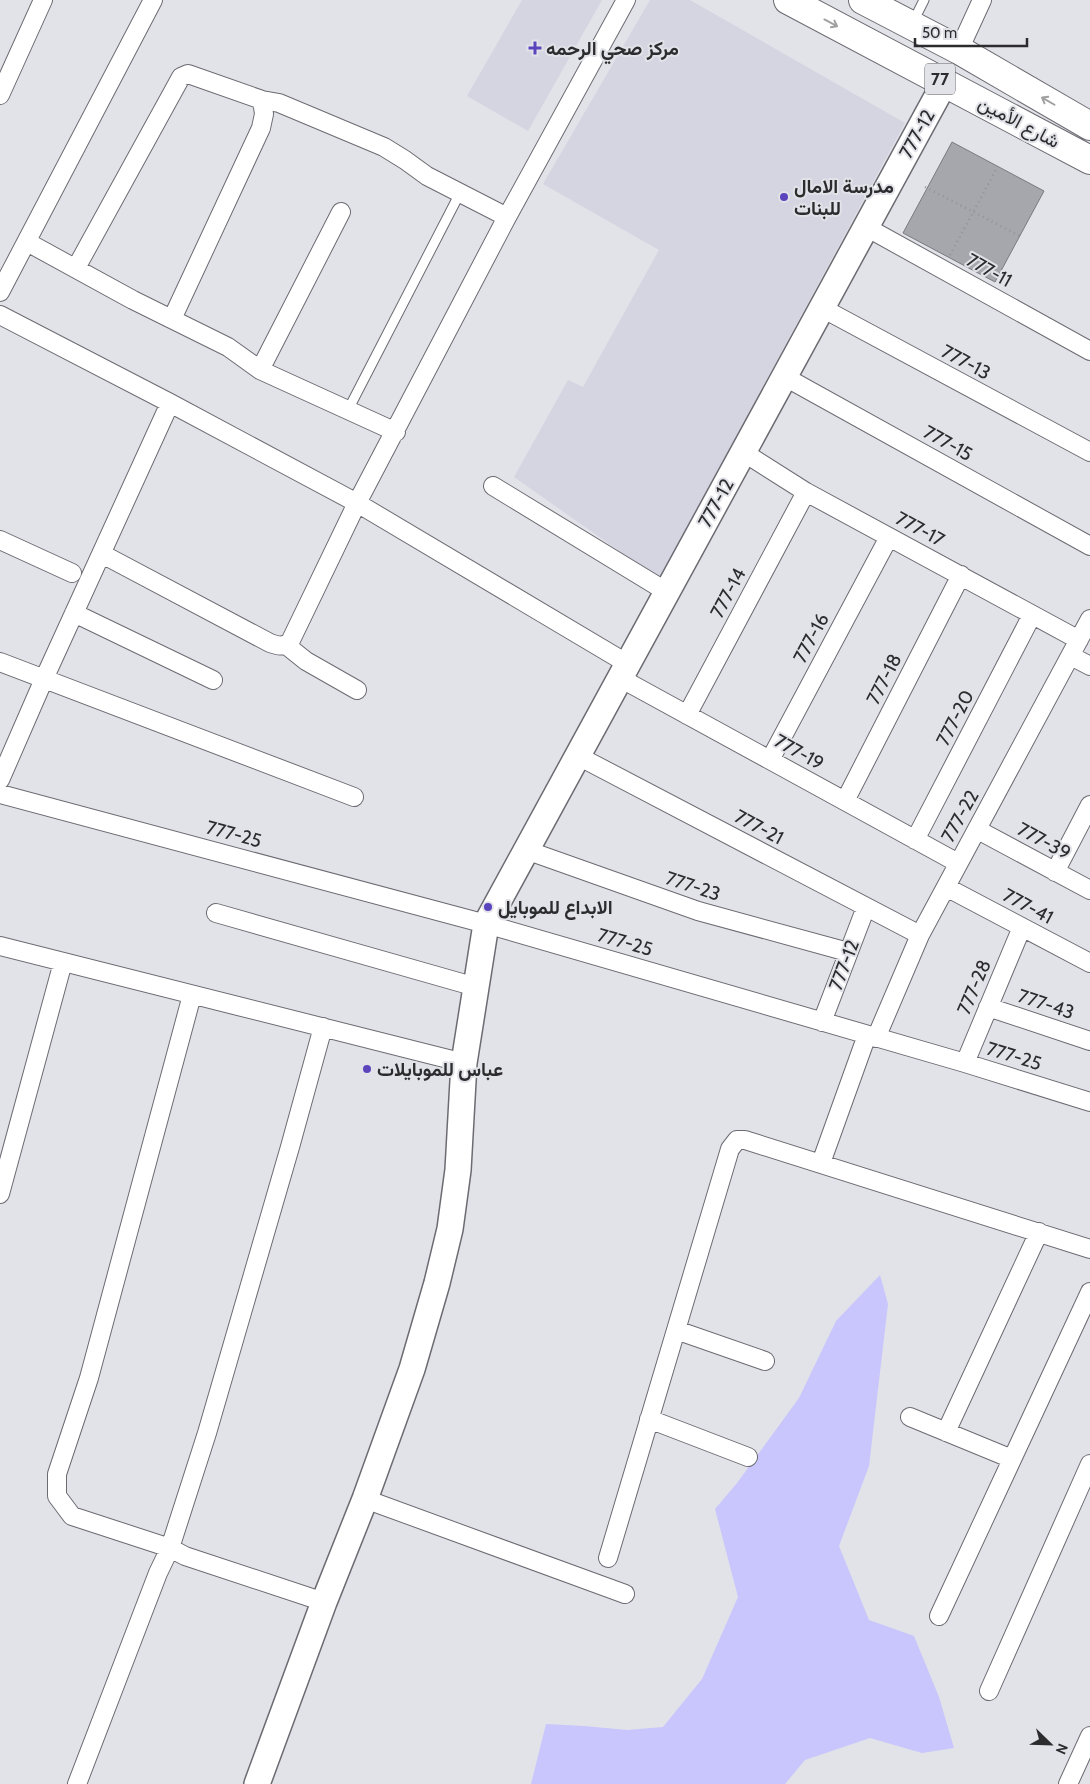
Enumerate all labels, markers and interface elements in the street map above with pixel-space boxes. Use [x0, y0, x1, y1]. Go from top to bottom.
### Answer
scale bar [915, 15, 1028, 47]
one-way arrow [824, 18, 838, 28]
text: 50 m [922, 24, 957, 42]
place label: مركز صحي الرحمه [546, 37, 679, 65]
marker: مركز صحي الرحمه [528, 41, 542, 55]
road number: 77 [925, 64, 955, 95]
street label: شارع الأمين [974, 91, 1064, 154]
one-way arrow [1041, 96, 1055, 106]
street label: 777-12 [894, 106, 940, 162]
place label: مدرسة الامال للبنات [794, 175, 894, 220]
marker: مدرسة الامال للبنات [778, 191, 790, 203]
street label: 777-11 [962, 248, 1016, 292]
street label: 777-13 [937, 340, 995, 384]
street label: 777-15 [919, 420, 977, 466]
street label: 777-12 [693, 475, 739, 531]
street label: 777-17 [892, 507, 949, 552]
street label: 777-14 [705, 564, 751, 622]
street label: 777-16 [788, 609, 834, 667]
street label: 777-18 [862, 650, 906, 708]
street label: 777-20 [931, 686, 979, 750]
street label: 777-19 [770, 729, 828, 775]
street label: 777-22 [936, 786, 984, 846]
street label: 777-21 [731, 805, 787, 849]
street label: 777-25 [204, 816, 264, 852]
street label: 777-39 [1013, 817, 1075, 865]
street label: 777-23 [663, 866, 723, 906]
street label: 777-41 [999, 883, 1057, 929]
place label: الابداع للموبايل [498, 896, 613, 920]
marker: الابداع للموبايل [482, 901, 494, 913]
street label: 777-25 [595, 923, 655, 961]
street label: 777-12 [824, 936, 864, 994]
street label: 777-28 [952, 956, 996, 1018]
street label: 777-43 [1015, 984, 1077, 1024]
street label: 777-25 [984, 1037, 1044, 1075]
place label: عباس للموبايلات [377, 1058, 503, 1082]
marker: عباس للموبايلات [361, 1063, 373, 1075]
north arrow [1025, 1719, 1075, 1769]
text: N [1052, 1741, 1072, 1757]

